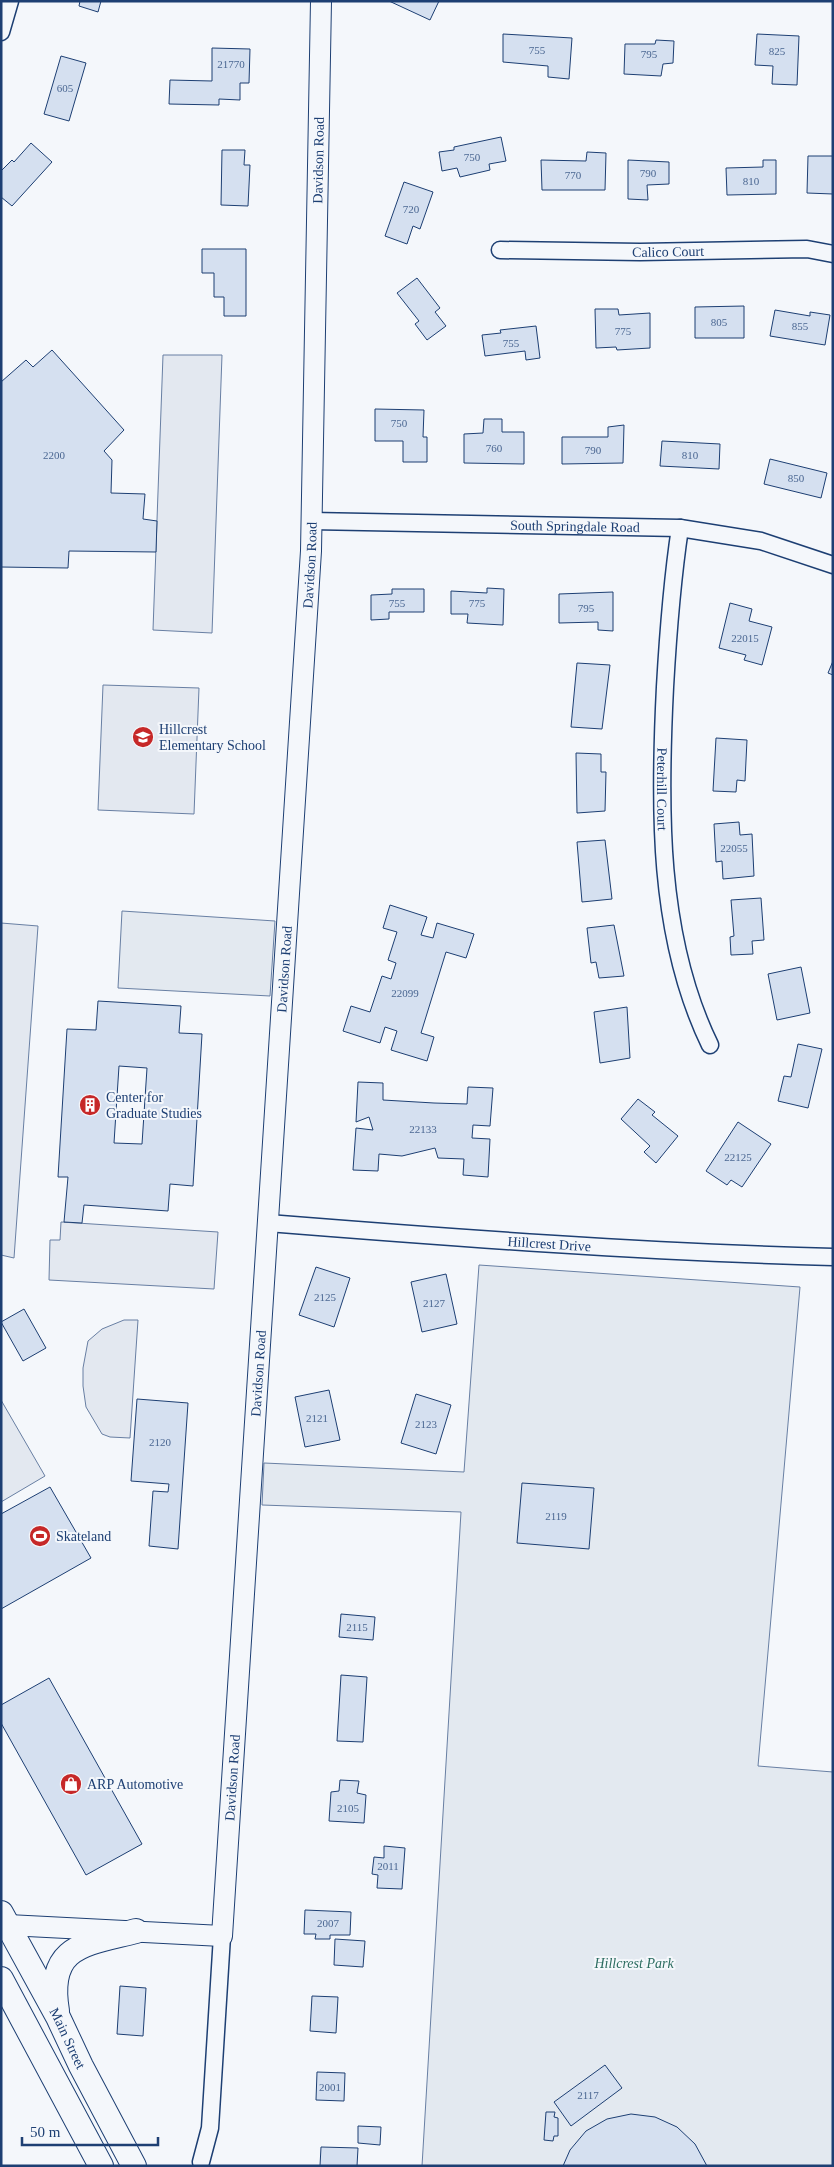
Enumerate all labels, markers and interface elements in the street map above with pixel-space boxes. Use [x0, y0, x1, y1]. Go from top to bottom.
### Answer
house number: 755 [529, 44, 546, 56]
house number: 825 [769, 45, 786, 57]
house number: 795 [641, 48, 658, 60]
house number: 21770 [217, 58, 245, 70]
house number: 605 [57, 82, 74, 94]
street label: Davidson Road [310, 117, 326, 204]
house number: 750 [464, 151, 481, 163]
house number: 790 [640, 167, 657, 179]
house number: 770 [565, 169, 582, 181]
house number: 810 [743, 175, 760, 187]
house number: 720 [403, 203, 420, 215]
street label: Calico Court [632, 243, 704, 260]
house number: 805 [711, 316, 728, 328]
house number: 855 [792, 320, 809, 332]
house number: 775 [615, 325, 632, 337]
house number: 755 [503, 337, 520, 349]
house number: 750 [391, 417, 408, 429]
house number: 760 [486, 442, 503, 454]
house number: 790 [585, 444, 602, 456]
house number: 2200 [43, 449, 66, 461]
house number: 810 [682, 449, 699, 461]
house number: 850 [788, 472, 805, 484]
street label: South Springdale Road [510, 517, 640, 535]
street label: Davidson Road [300, 522, 319, 609]
house number: 755 [389, 597, 406, 609]
house number: 775 [469, 597, 486, 609]
house number: 795 [578, 602, 595, 614]
house number: 22015 [731, 632, 759, 644]
place label: Hillcrest Elementary School [159, 722, 266, 753]
school or university icon: Hillcrest Elementary School [131, 725, 155, 749]
street label: Peterhill Court [655, 748, 670, 831]
house number: 22055 [720, 842, 748, 854]
street label: Davidson Road [274, 926, 294, 1013]
house number: 22099 [391, 987, 419, 999]
place label: Center for Graduate Studies [106, 1090, 202, 1121]
building icon: Center for Graduate Studies [78, 1093, 102, 1117]
house number: 22133 [409, 1123, 437, 1135]
house number: 22125 [724, 1151, 752, 1163]
street label: Hillcrest Drive [507, 1233, 591, 1254]
house number: 2125 [314, 1291, 337, 1303]
house number: 2127 [423, 1297, 446, 1309]
street label: Davidson Road [248, 1330, 268, 1417]
house number: 2121 [306, 1412, 328, 1424]
house number: 2123 [415, 1418, 438, 1430]
house number: 2120 [149, 1436, 172, 1448]
house number: 2119 [545, 1510, 567, 1522]
sports icon: Skateland [28, 1524, 52, 1548]
place label: Skateland [56, 1529, 111, 1544]
house number: 2115 [346, 1621, 368, 1633]
street label: Davidson Road [222, 1734, 242, 1821]
shop icon: ARP Automotive [59, 1772, 83, 1796]
place label: ARP Automotive [87, 1777, 183, 1792]
house number: 2105 [337, 1802, 360, 1814]
house number: 2011 [377, 1860, 399, 1872]
house number: 2007 [317, 1917, 340, 1929]
park label: Hillcrest Park [593, 1956, 674, 1971]
street label: Main Street [47, 2005, 89, 2072]
house number: 2001 [319, 2081, 341, 2093]
house number: 2117 [577, 2089, 599, 2101]
scale bar [22, 2114, 159, 2146]
text: 50 m [30, 2124, 61, 2140]

